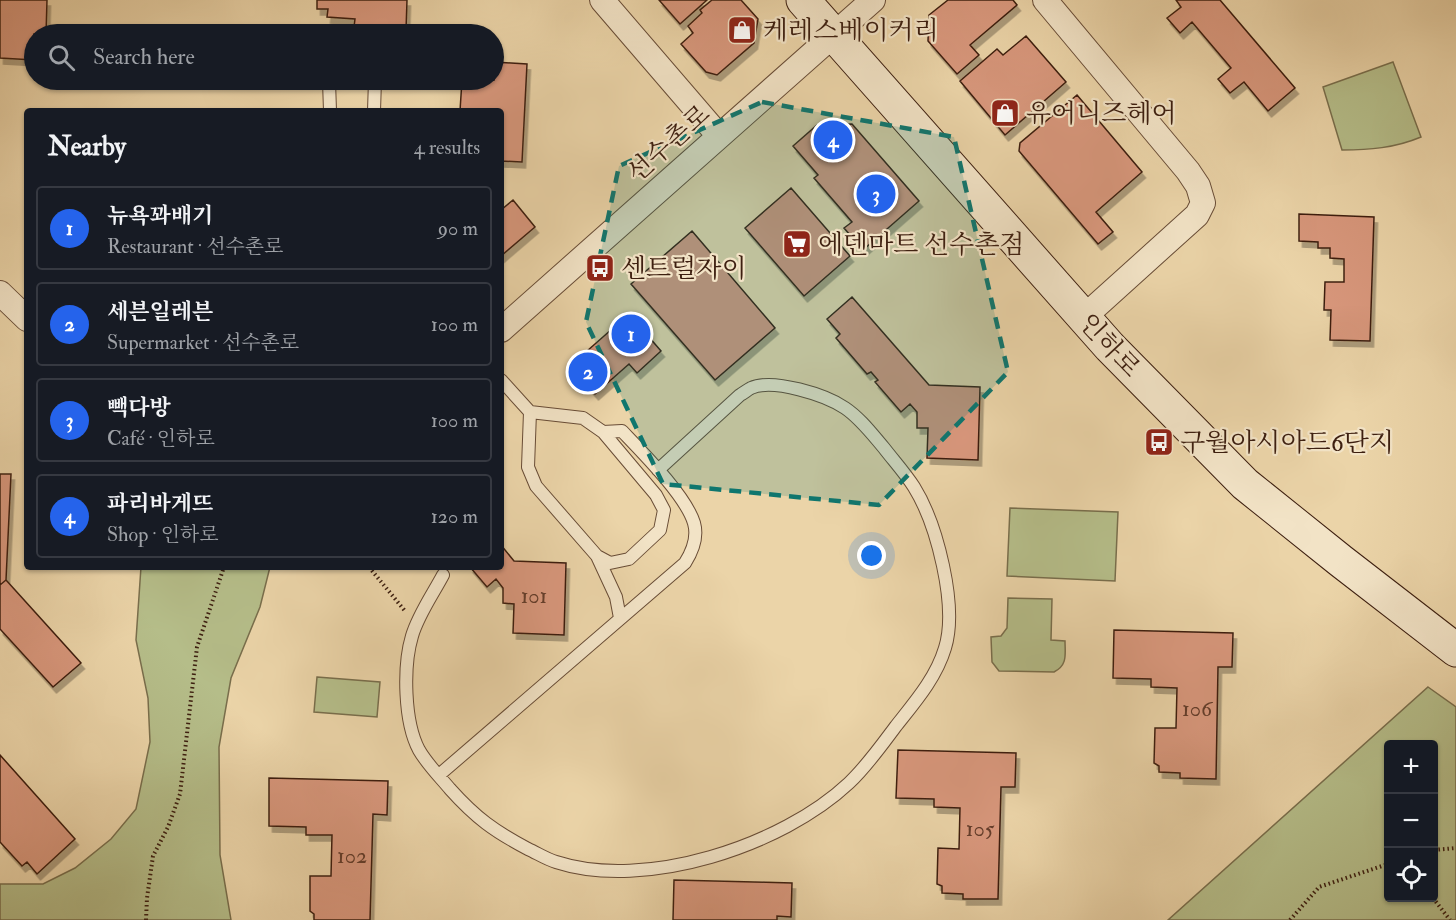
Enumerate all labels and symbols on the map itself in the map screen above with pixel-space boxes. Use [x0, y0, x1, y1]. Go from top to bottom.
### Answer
shop icon: 케레스베이커리 [726, 14, 758, 46]
place label: 케레스베이커리 [763, 15, 939, 47]
shop icon: 유어니즈헤어 [989, 97, 1021, 129]
street label: 선수촌로 [621, 98, 717, 189]
place label: 유어니즈헤어 [1026, 98, 1177, 130]
pin: 4 [814, 118, 852, 162]
pin: 3 [856, 172, 896, 216]
supermarket icon: 에덴마트 선수촌점 [781, 228, 813, 260]
place label: 에덴마트 선수촌점 [818, 229, 1024, 261]
bus stop icon: 센트럴자이 [584, 252, 616, 284]
place label: 센트럴자이 [621, 253, 747, 285]
street label: 인하로 [1072, 307, 1147, 384]
pin: 1 [612, 312, 650, 356]
pin: 2 [568, 350, 608, 394]
bus stop icon: 구월아시아드6단지 [1143, 426, 1175, 458]
place label: 구월아시아드6단지 [1180, 427, 1394, 459]
your location [857, 541, 886, 570]
house number: 101 [521, 582, 547, 610]
house number: 106 [1182, 695, 1214, 723]
house number: 105 [966, 815, 995, 843]
house number: 102 [337, 842, 367, 870]

